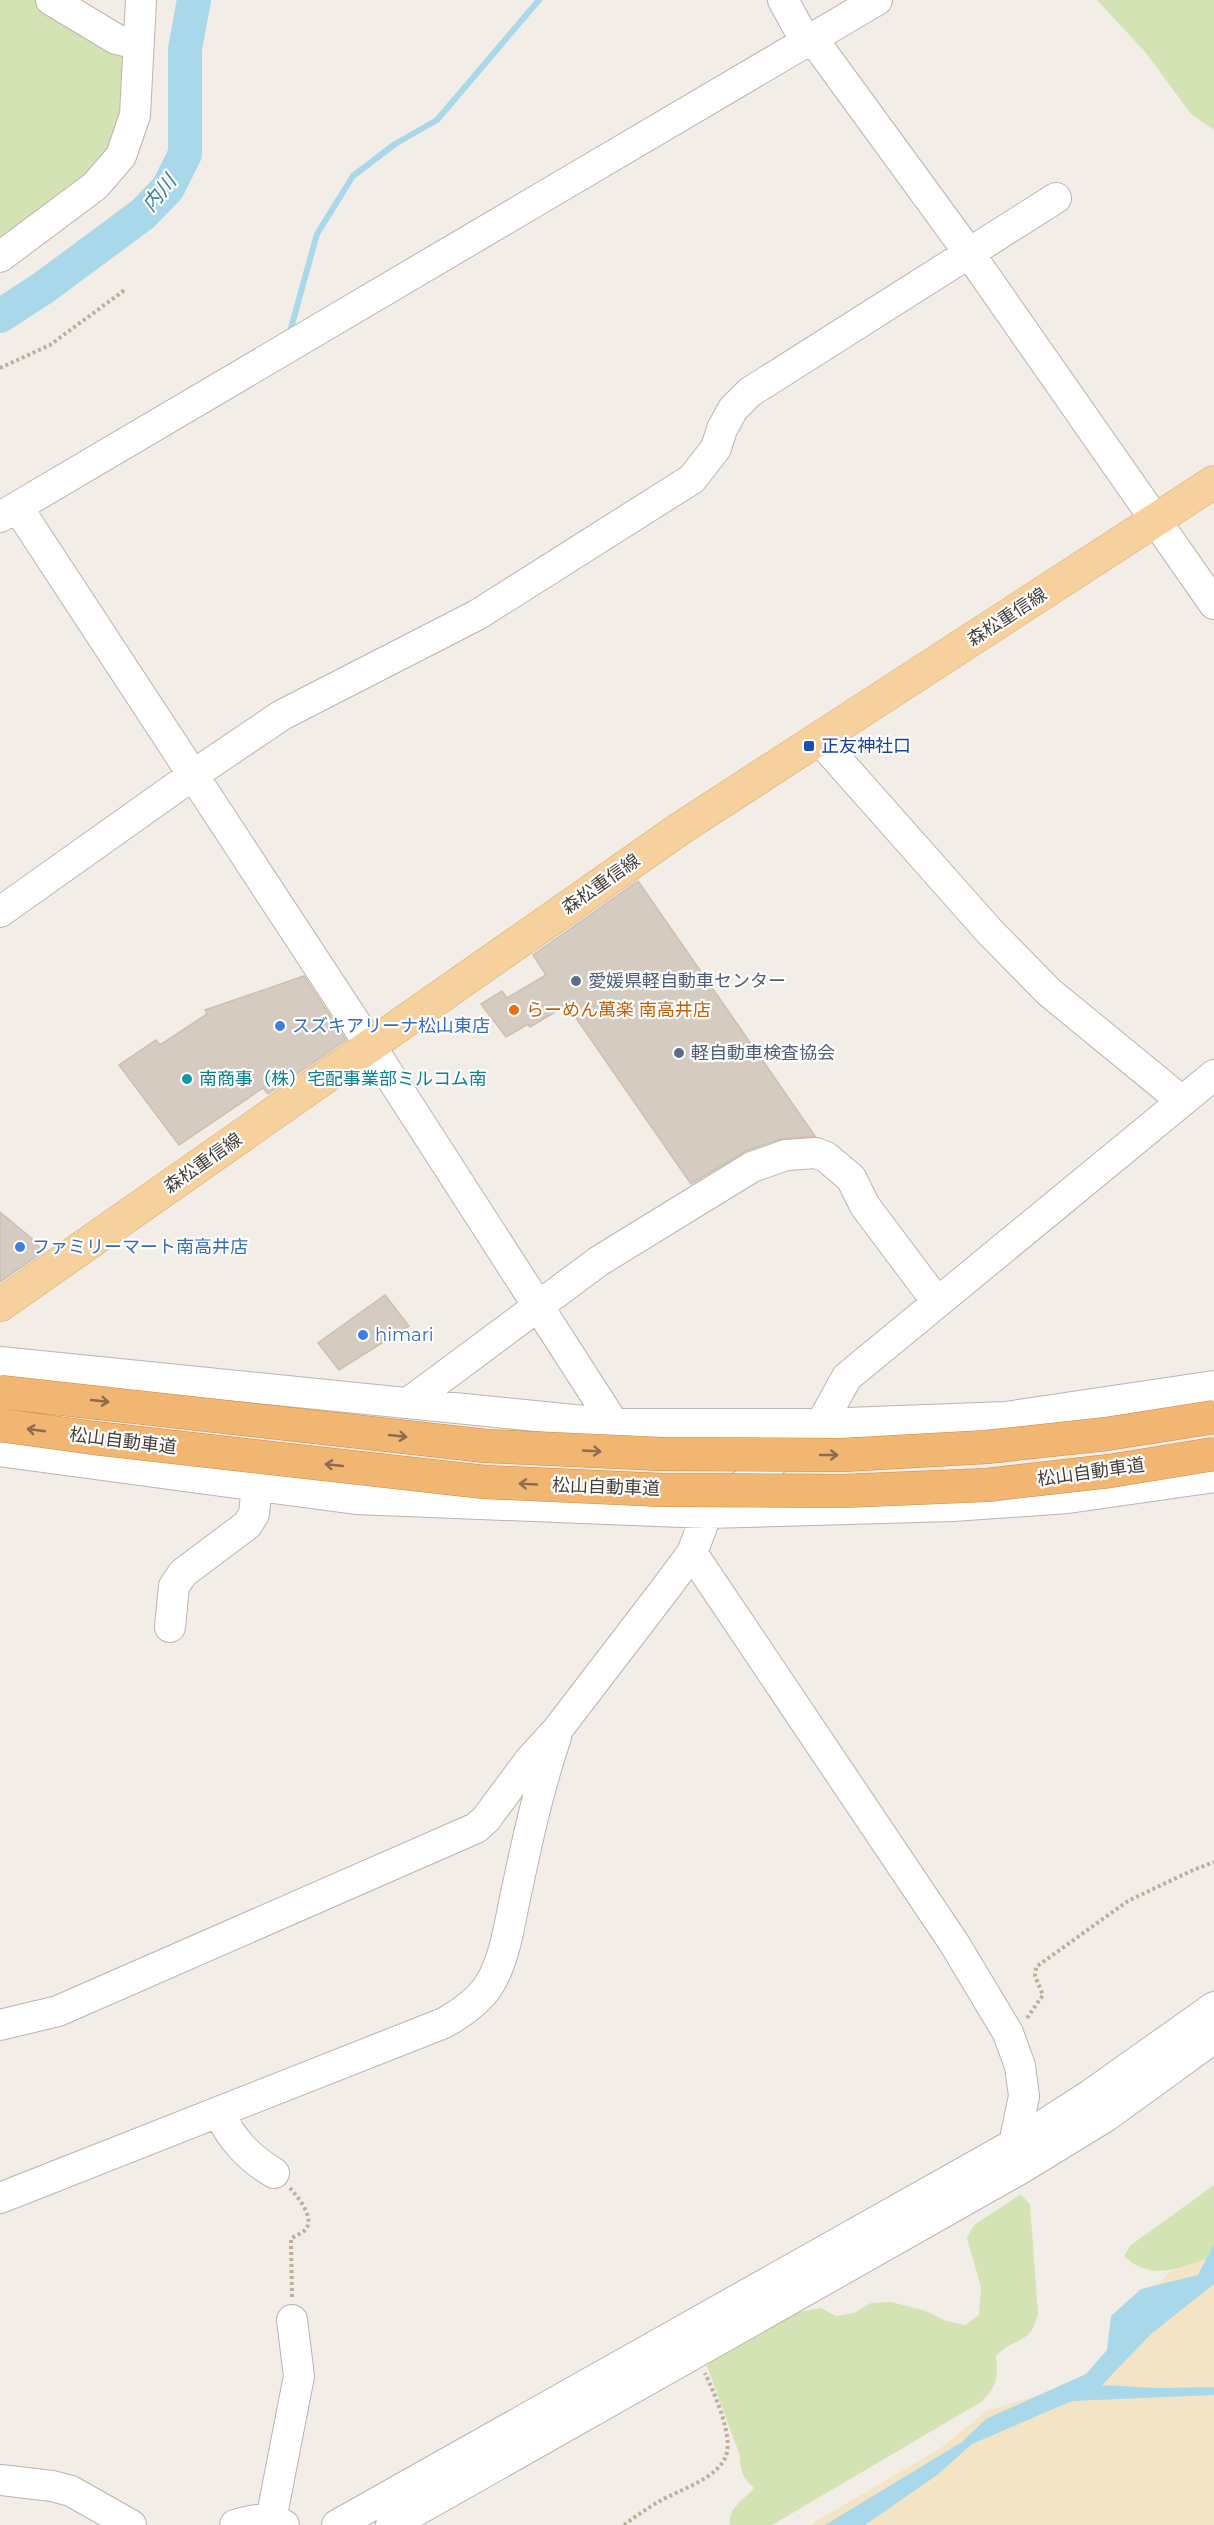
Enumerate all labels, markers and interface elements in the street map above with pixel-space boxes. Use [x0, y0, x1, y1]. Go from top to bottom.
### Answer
water label: 内川 [137, 168, 182, 216]
street label: 森松重信線 [963, 583, 1051, 651]
place label: 正友神社口 [821, 735, 911, 757]
marker: 正友神社口 [802, 739, 816, 753]
street label: 森松重信線 [558, 849, 644, 919]
place label: 愛媛県軽自動車センター [588, 970, 786, 992]
marker: 愛媛県軽自動車センター [569, 974, 583, 988]
place label: らーめん萬楽 南高井店 [526, 999, 711, 1021]
marker: らーめん萬楽 南高井店 [507, 1003, 521, 1017]
place label: スズキアリーナ松山東店 [292, 1015, 490, 1037]
marker: スズキアリーナ松山東店 [273, 1019, 287, 1033]
place label: 軽自動車検査協会 [691, 1042, 835, 1064]
marker: 軽自動車検査協会 [672, 1046, 686, 1060]
place label: 南商事（株）宅配事業部ミルコム南 [199, 1068, 487, 1090]
marker: 南商事（株）宅配事業部ミルコム南 [180, 1072, 194, 1086]
street label: 森松重信線 [160, 1128, 246, 1198]
place label: ファミリーマート南高井店 [32, 1236, 248, 1258]
marker: ファミリーマート南高井店 [13, 1240, 27, 1254]
place label: himari [375, 1324, 434, 1346]
marker: himari [356, 1328, 370, 1342]
one-way arrow [90, 1396, 109, 1407]
one-way arrow [27, 1424, 46, 1435]
street label: 松山自動車道 [68, 1424, 178, 1458]
one-way arrow [388, 1431, 407, 1442]
one-way arrow [582, 1445, 602, 1456]
one-way arrow [819, 1449, 839, 1461]
street label: 松山自動車道 [1036, 1454, 1146, 1490]
one-way arrow [324, 1459, 344, 1470]
street label: 松山自動車道 [552, 1474, 660, 1500]
one-way arrow [518, 1478, 538, 1489]

